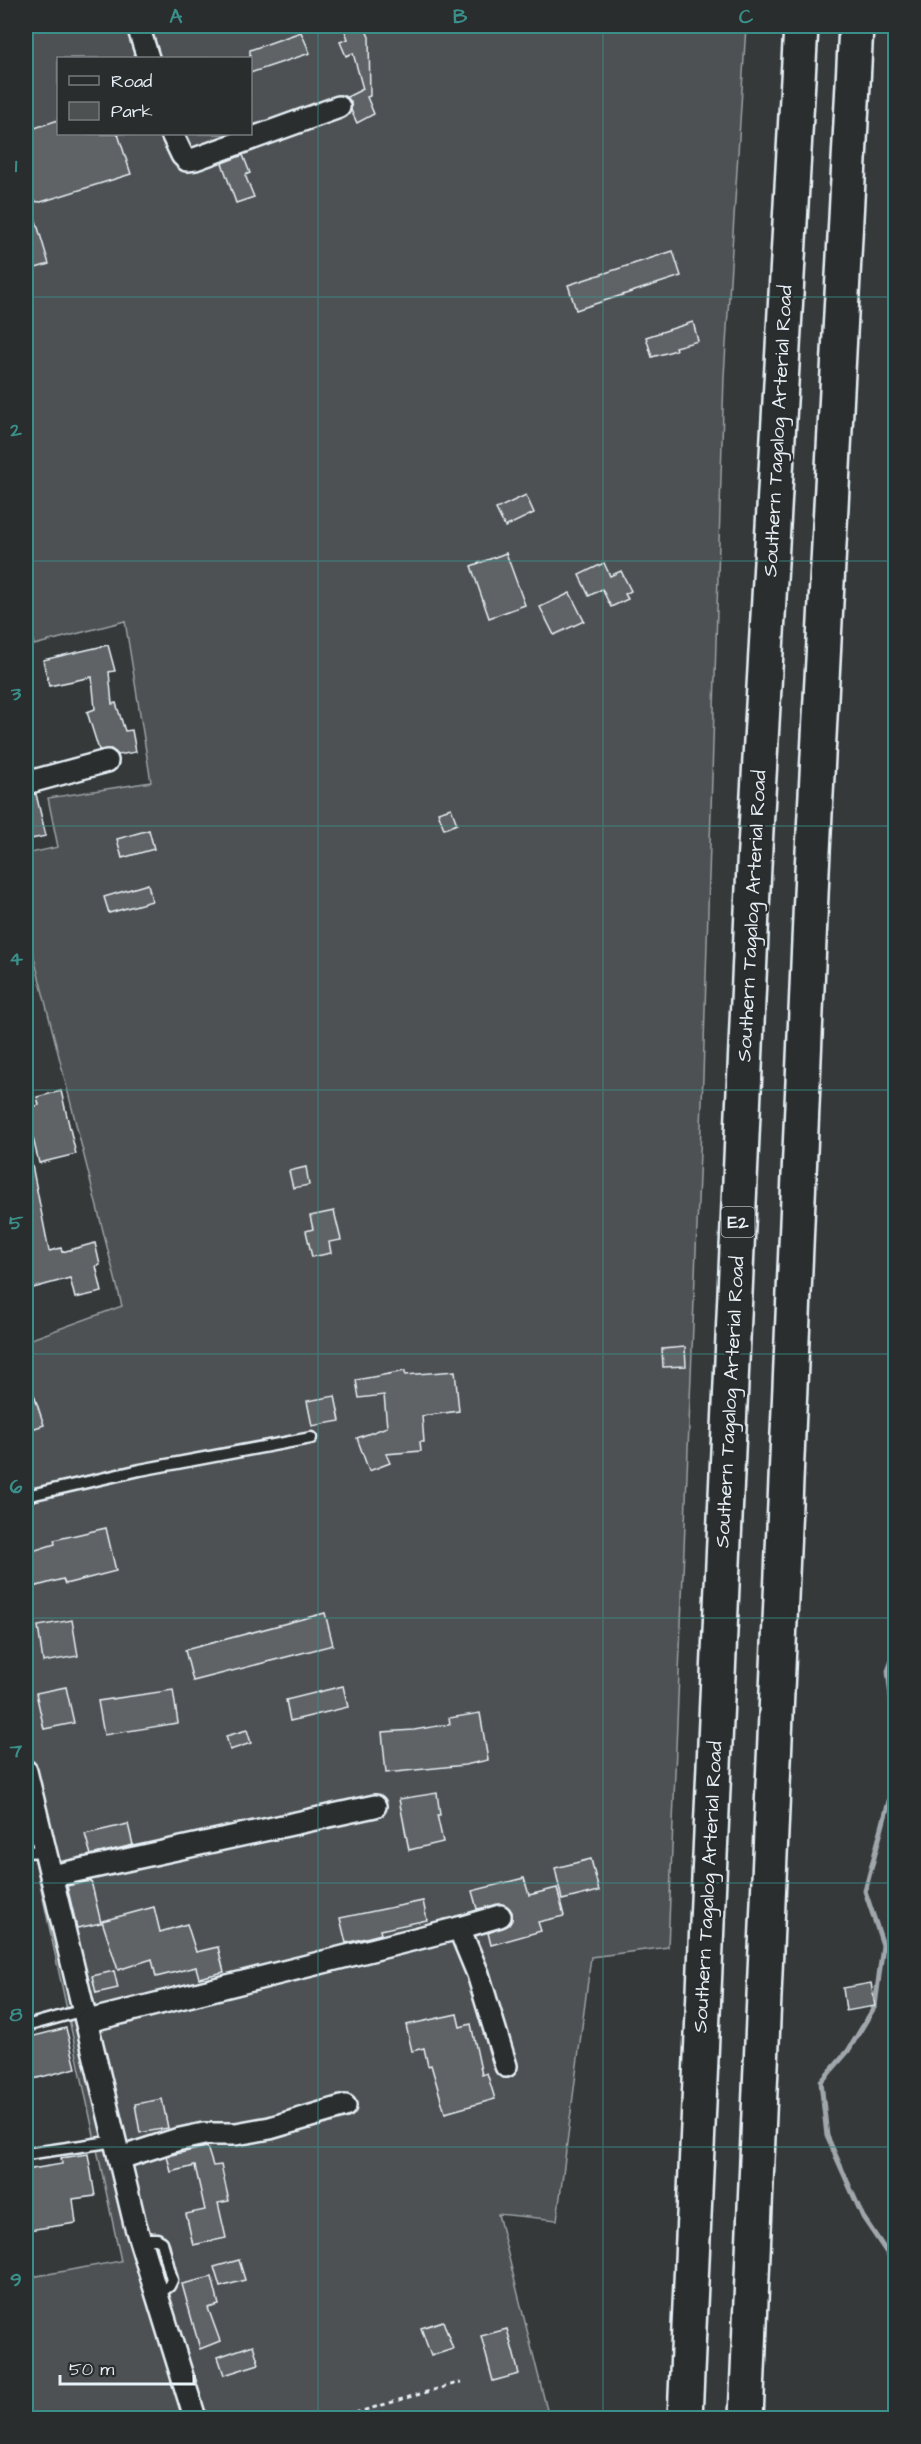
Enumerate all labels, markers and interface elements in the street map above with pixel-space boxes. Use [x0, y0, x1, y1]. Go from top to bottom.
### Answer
text: A [170, 3, 183, 31]
text: B [453, 3, 468, 31]
text: C [739, 3, 754, 31]
legend [57, 57, 252, 135]
text: Road [111, 69, 152, 94]
text: Park [111, 99, 153, 124]
text: 1 [15, 152, 18, 180]
street label: Southern Tagalog Arterial Road [756, 284, 801, 578]
text: 2 [9, 416, 22, 444]
text: 3 [10, 680, 22, 708]
street label: Southern Tagalog Arterial Road [730, 769, 775, 1063]
text: 4 [9, 945, 23, 973]
road number: E2 [722, 1207, 754, 1237]
text: 5 [9, 1209, 24, 1237]
street label: Southern Tagalog Arterial Road [708, 1255, 753, 1549]
text: 6 [10, 1473, 23, 1501]
text: 7 [9, 1737, 23, 1765]
street label: Southern Tagalog Arterial Road [686, 1740, 731, 2034]
text: 8 [10, 2001, 23, 2029]
text: 9 [10, 2266, 22, 2294]
scale bar [60, 2348, 194, 2386]
text: 50 m [69, 2357, 114, 2382]

